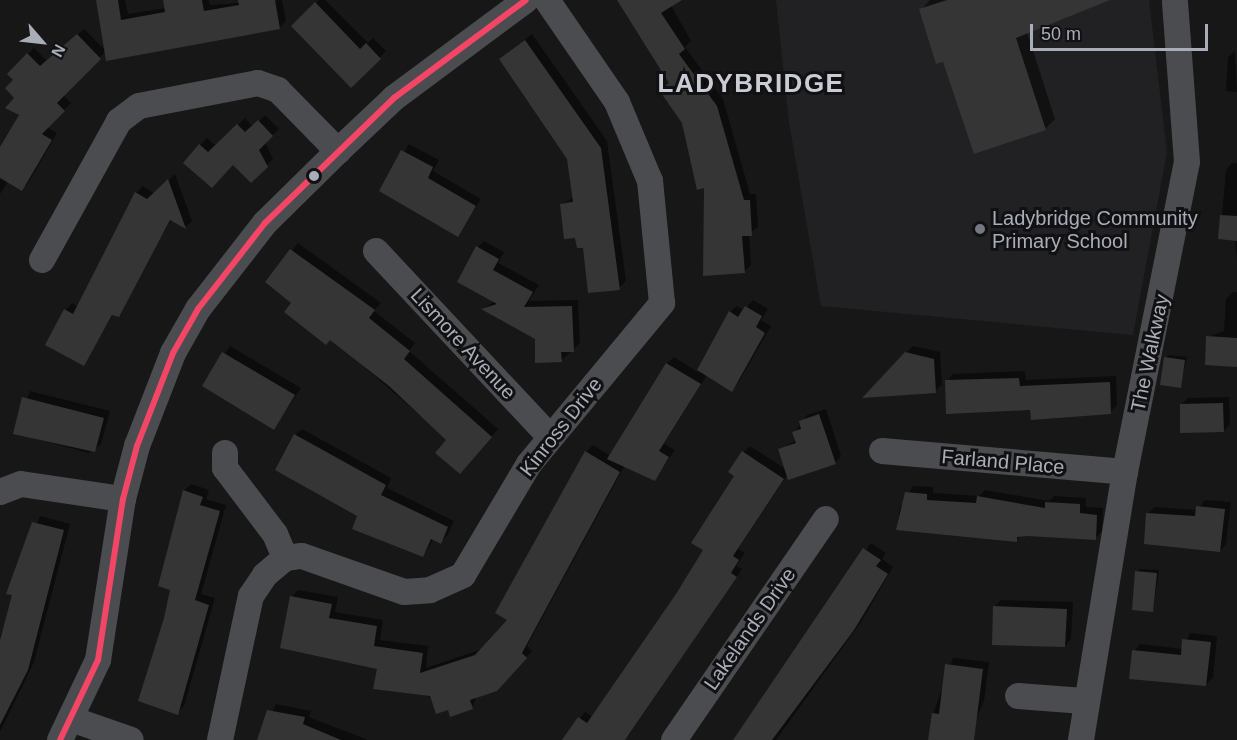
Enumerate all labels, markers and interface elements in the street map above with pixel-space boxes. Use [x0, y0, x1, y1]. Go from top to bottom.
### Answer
north arrow [12, 12, 72, 72]
scale bar [1033, 12, 1212, 50]
text: 50 m [1041, 24, 1081, 44]
text: N [48, 42, 69, 60]
district label: LADYBRIDGE [658, 68, 844, 100]
unlabelled marker [308, 170, 320, 182]
place label: Ladybridge Community Primary School [992, 206, 1198, 253]
marker: Ladybridge Community Primary School [973, 222, 987, 236]
street label: Lismore Avenue [405, 283, 521, 405]
street label: The Walkway [1126, 292, 1174, 414]
street label: Kinross Drive [515, 373, 607, 481]
street label: Farland Place [940, 445, 1066, 479]
street label: Lakelands Drive [699, 563, 801, 695]

